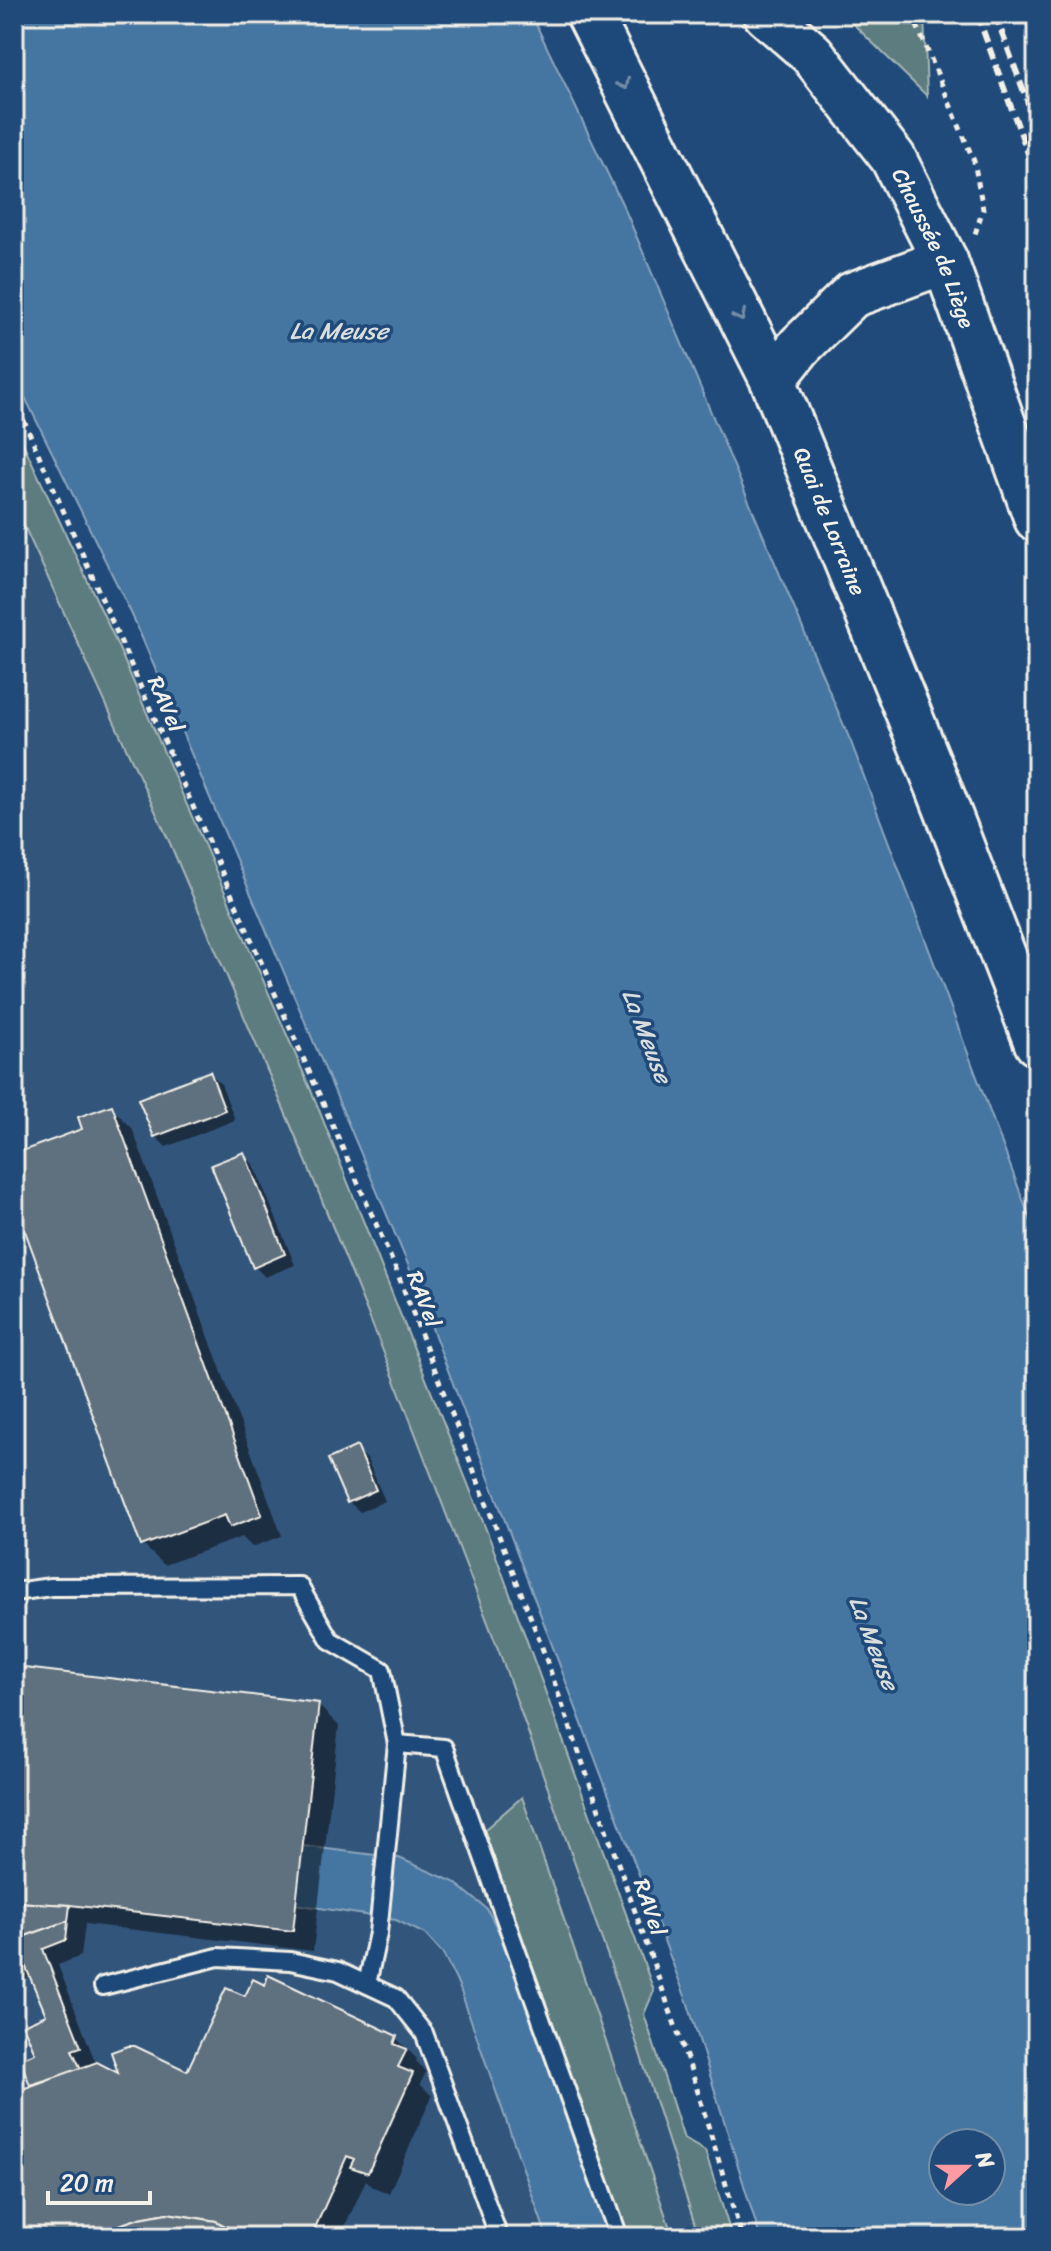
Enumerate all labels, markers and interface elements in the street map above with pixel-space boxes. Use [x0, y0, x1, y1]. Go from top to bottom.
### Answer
one-way arrow [614, 75, 630, 90]
street label: Chaussée de Liège [881, 161, 987, 334]
one-way arrow [731, 308, 746, 323]
water label: La Meuse [290, 310, 391, 352]
street label: Quai de Lorraine [783, 441, 878, 601]
street label: RAVel [136, 669, 196, 739]
water label: La Meuse [610, 983, 685, 1092]
street label: RAVel [395, 1265, 453, 1334]
water label: La Meuse [837, 1590, 912, 1699]
street label: RAVel [622, 1873, 678, 1942]
north arrow [927, 2127, 1007, 2207]
text: N [964, 2145, 1006, 2175]
scale bar [48, 2155, 150, 2205]
text: 20 m [60, 2162, 114, 2204]

